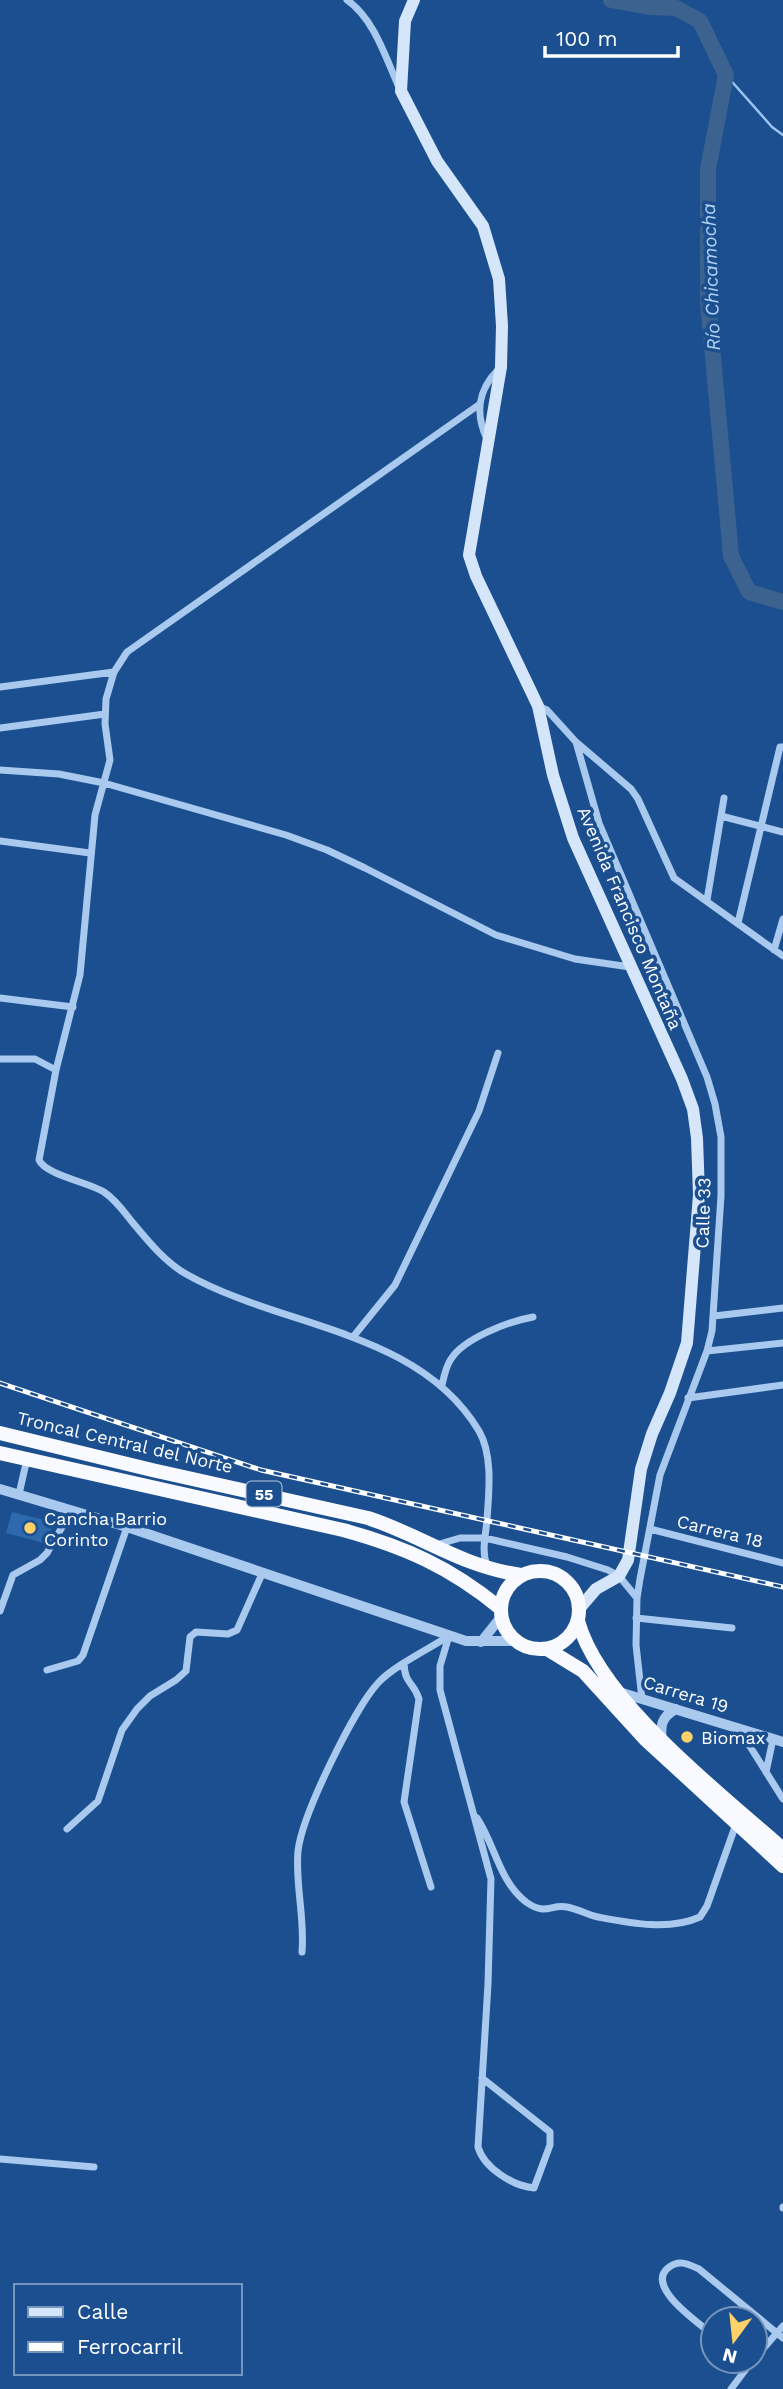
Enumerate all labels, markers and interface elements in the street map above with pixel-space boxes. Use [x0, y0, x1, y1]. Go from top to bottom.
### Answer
scale bar [545, 14, 678, 58]
text: 100 m [556, 26, 618, 51]
water label: Río Chicamocha [697, 202, 725, 351]
street label: Avenida Francisco Montaña [573, 803, 687, 1033]
street label: Calle 33 [691, 1177, 715, 1249]
street label: Troncal Central del Norte [15, 1407, 235, 1477]
road number: 55 [246, 1482, 282, 1506]
place label: Cancha Barrio Corinto [44, 1508, 167, 1550]
street label: Carrera 18 [675, 1510, 765, 1552]
marker: Cancha Barrio Corinto [22, 1520, 38, 1536]
street label: Carrera 19 [641, 1671, 731, 1717]
place label: Biomax [701, 1727, 765, 1748]
marker: Biomax [679, 1729, 695, 1745]
legend [14, 2284, 242, 2375]
text: Calle [77, 2299, 128, 2324]
north arrow [699, 2305, 769, 2375]
text: Ferrocarril [77, 2334, 184, 2359]
text: N [720, 2343, 740, 2369]

